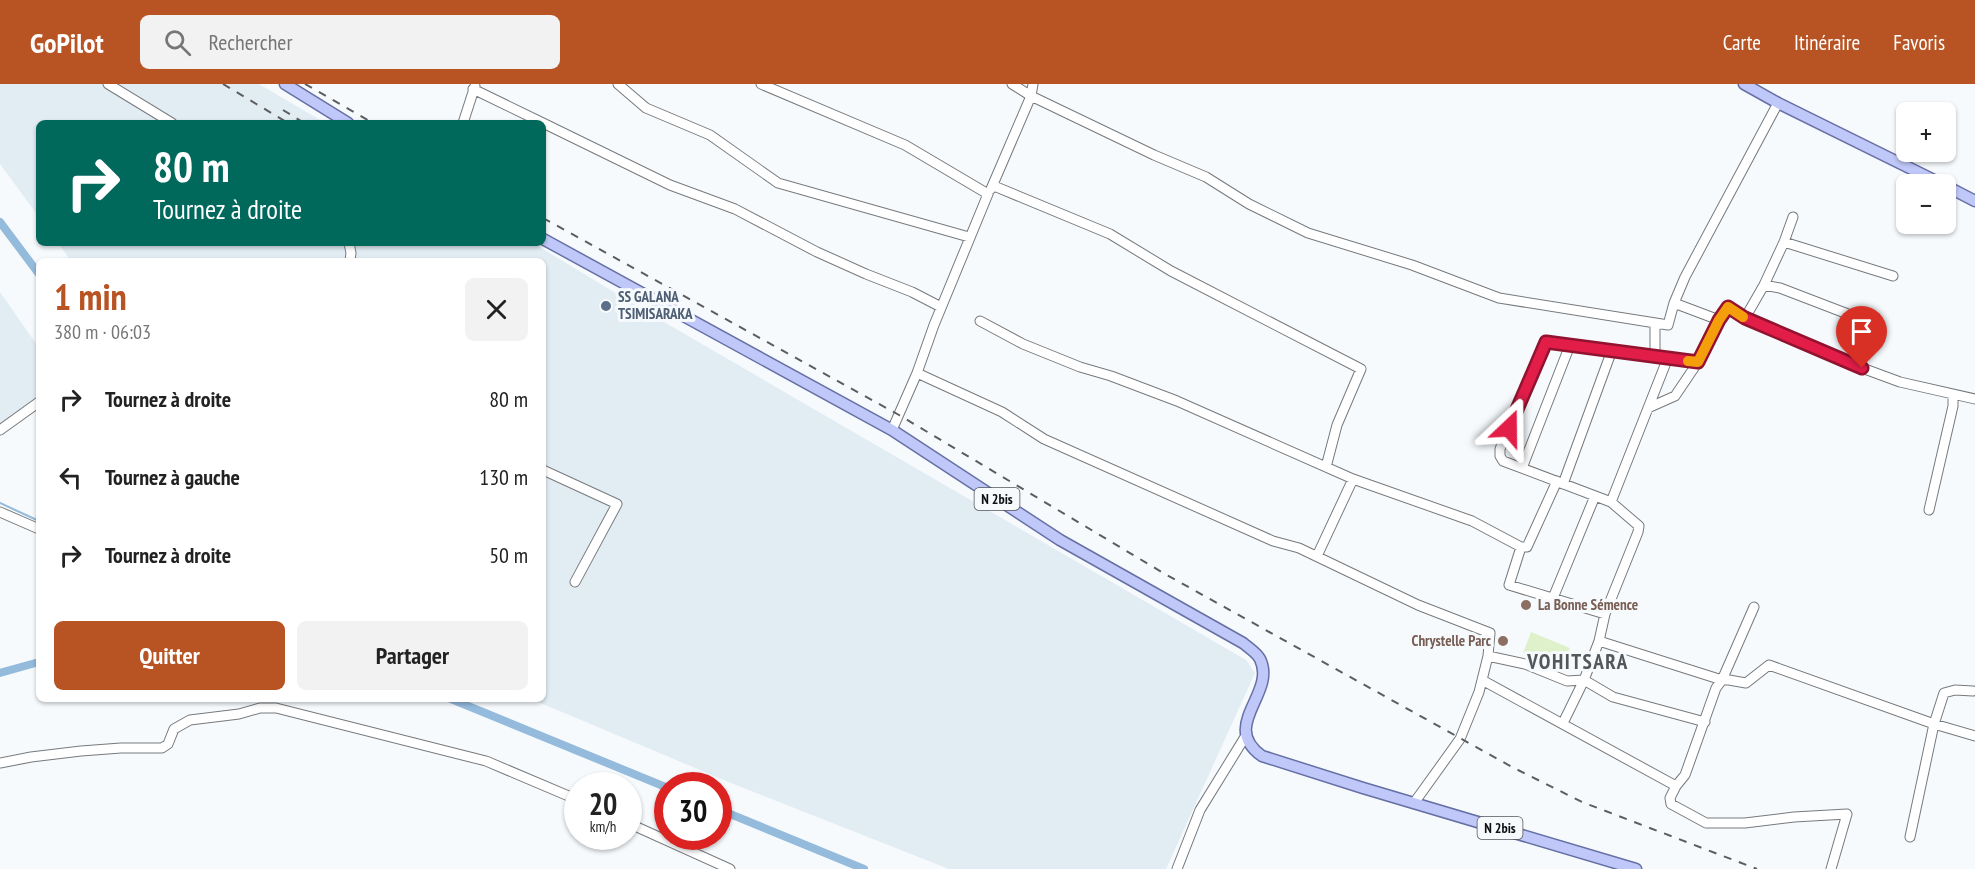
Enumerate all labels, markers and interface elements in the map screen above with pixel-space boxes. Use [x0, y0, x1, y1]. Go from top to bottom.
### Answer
search box [140, 15, 560, 69]
text: GoPilot [30, 24, 104, 61]
icon: search [161, 26, 194, 59]
text: Rechercher [209, 28, 292, 56]
text: Carte [1723, 29, 1761, 56]
text: Itinéraire [1794, 29, 1860, 56]
text: Favoris [1893, 29, 1945, 56]
map controls [1896, 102, 1956, 234]
button: + [1896, 102, 1956, 162]
text: 80 m [153, 139, 230, 194]
icon: right [54, 144, 132, 222]
button: − [1896, 174, 1956, 234]
text: Tournez à droite [153, 192, 302, 226]
text: 1 min [54, 273, 127, 320]
button: close [465, 278, 528, 341]
place label: SS GALANA TSIMISARAKA [618, 287, 693, 323]
marker: SS GALANA TSIMISARAKA [599, 299, 613, 313]
pin [1836, 306, 1887, 368]
icon: arrive [1845, 315, 1878, 348]
text: 380 m · 06:03 [54, 319, 151, 345]
icon: right [54, 383, 87, 416]
text: Tournez à droite [105, 385, 231, 413]
text: 80 m [489, 385, 528, 413]
position arrow [1477, 396, 1541, 460]
icon: left [54, 461, 87, 494]
text: Tournez à gauche [105, 463, 240, 491]
text: 130 m [479, 463, 528, 491]
road number: N 2bis [974, 488, 1020, 510]
icon: right [54, 539, 87, 572]
text: Tournez à droite [105, 541, 231, 569]
text: 50 m [489, 541, 528, 569]
place label: La Bonne Sémence [1538, 595, 1638, 614]
marker: La Bonne Sémence [1519, 598, 1533, 612]
button: Quitter [54, 621, 285, 690]
button: Partager [297, 621, 528, 690]
place label: Chrystelle Parc [1412, 631, 1492, 650]
marker: Chrystelle Parc [1496, 634, 1510, 648]
district label: VOHITSARA [1526, 648, 1629, 675]
speed limit sign: 30 [654, 772, 732, 850]
text: 20 [589, 784, 617, 823]
text: km/h [590, 817, 616, 836]
road number: N 2bis [1478, 817, 1522, 839]

